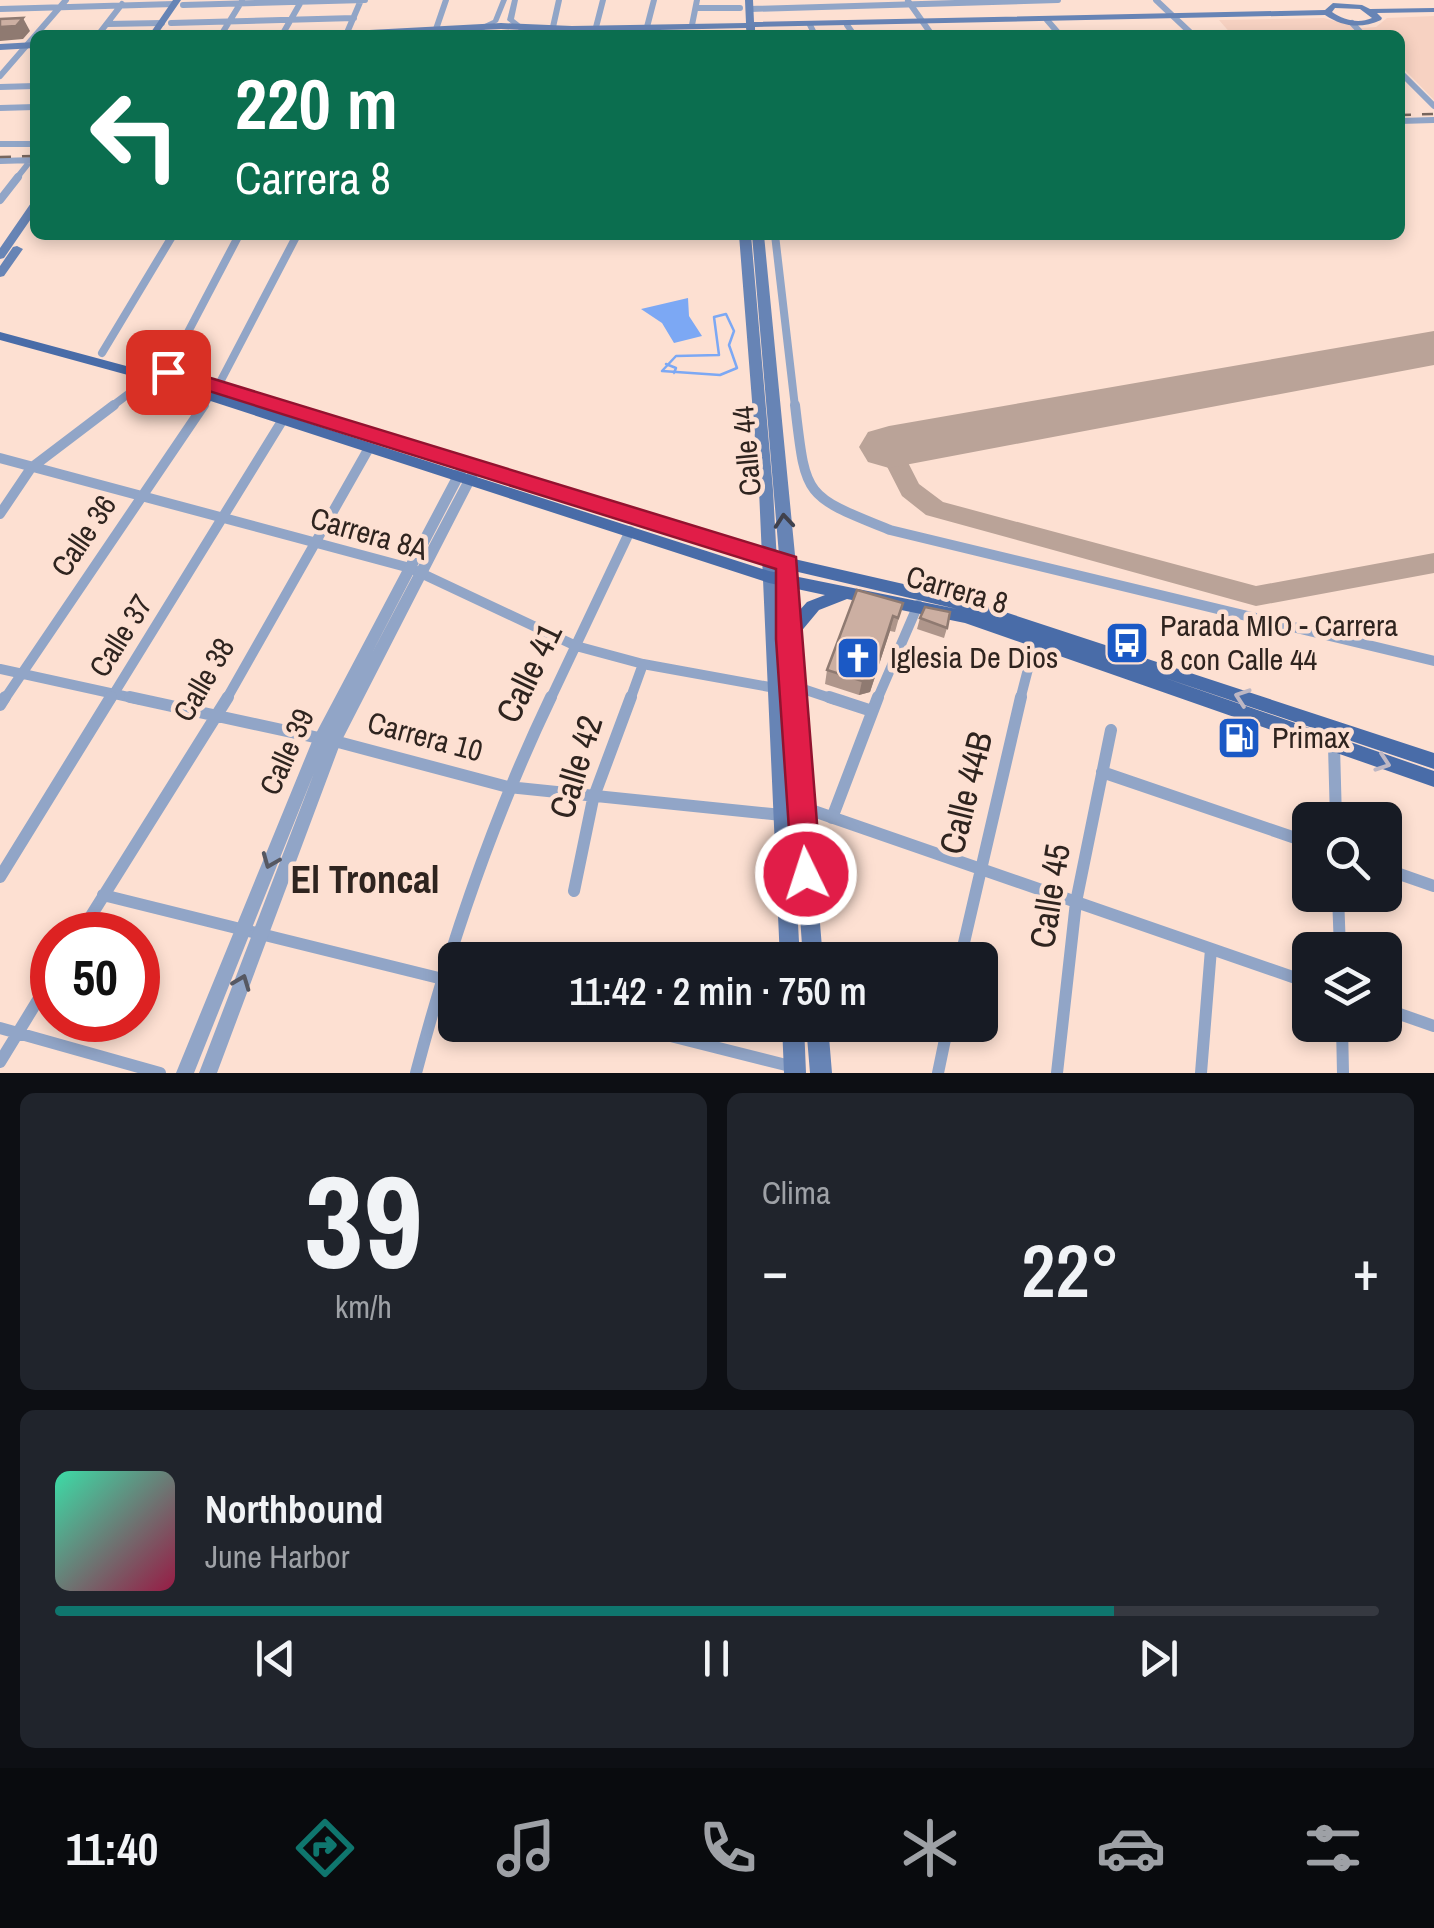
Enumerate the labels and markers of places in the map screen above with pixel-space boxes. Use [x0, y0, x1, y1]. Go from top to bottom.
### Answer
pin [126, 330, 211, 415]
place label: Parada MIO - Carrera 8 con Calle 44 [1160, 605, 1398, 679]
bus stop icon: Parada MIO - Carrera 8 con Calle 44 [1104, 620, 1150, 666]
church icon: Iglesia De Dios [835, 635, 881, 681]
place label: Iglesia De Dios [890, 637, 1058, 677]
fuel station icon: Primax [1216, 715, 1262, 761]
place label: Primax [1272, 717, 1351, 757]

